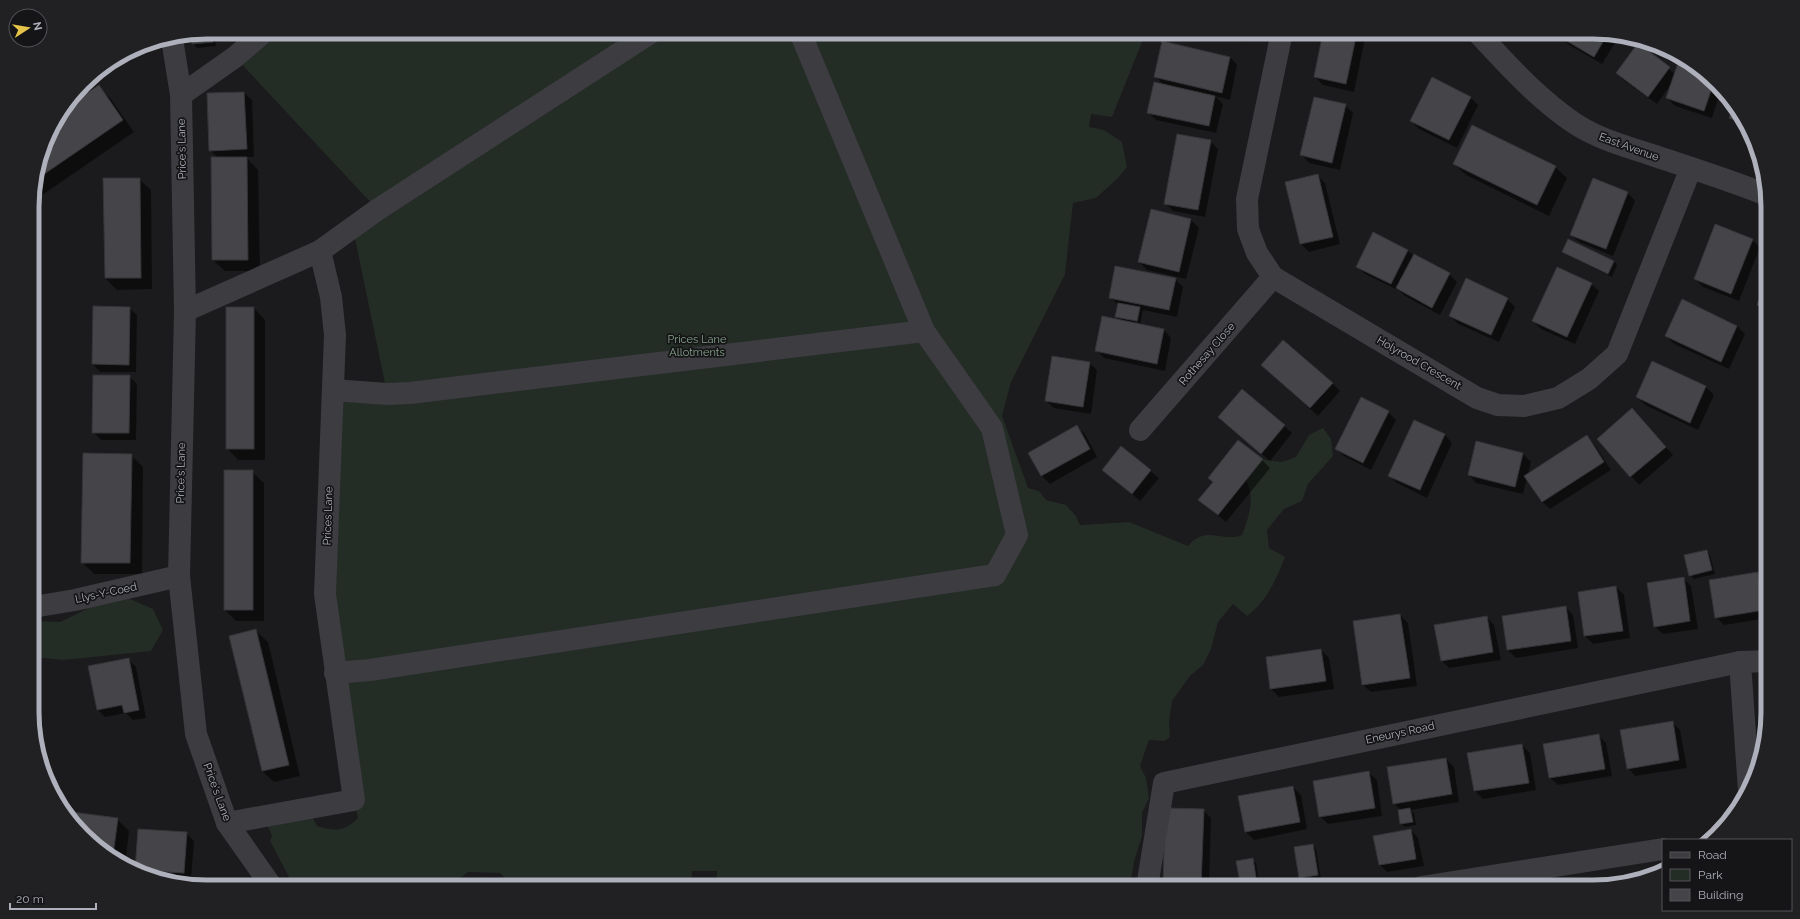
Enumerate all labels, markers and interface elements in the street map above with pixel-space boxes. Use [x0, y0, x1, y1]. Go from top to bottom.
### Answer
north arrow [8, 8, 48, 48]
text: N [30, 21, 45, 31]
street label: Price's Lane [175, 118, 189, 180]
street label: East Avenue [1597, 130, 1661, 164]
street label: Rothesay Close [1176, 320, 1238, 388]
park label: Prices Lane Allotments [668, 333, 727, 359]
street label: Holyrood Crescent [1375, 334, 1464, 393]
street label: Price's Lane [174, 442, 188, 504]
street label: Prices Lane [320, 486, 336, 546]
street label: Llys-Y-Coed [74, 580, 138, 606]
street label: Eneurys Road [1364, 719, 1436, 747]
street label: Price's Lane [200, 761, 234, 823]
legend [1662, 839, 1792, 911]
text: Road [1698, 848, 1727, 862]
text: Park [1698, 868, 1723, 882]
scale bar [10, 885, 96, 911]
text: Building [1698, 888, 1744, 902]
text: 20 m [16, 892, 44, 906]

